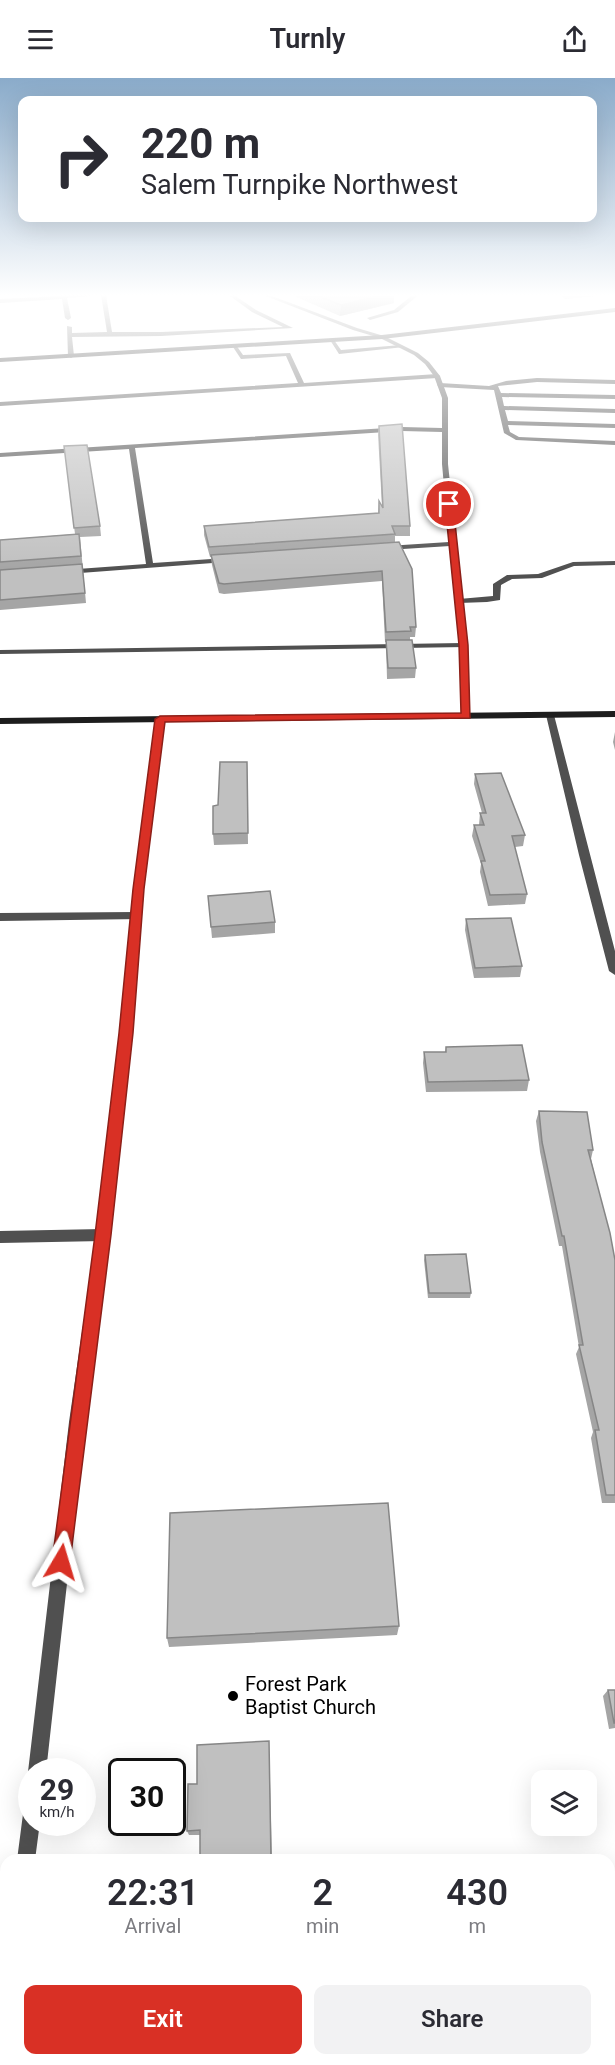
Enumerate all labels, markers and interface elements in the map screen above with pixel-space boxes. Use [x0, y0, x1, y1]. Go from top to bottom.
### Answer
icon: menu [24, 23, 57, 56]
text: Turnly [270, 23, 345, 55]
icon: share [558, 23, 591, 56]
text: 220 m [141, 119, 260, 168]
icon: right [42, 120, 120, 198]
text: Salem Turnpike Northwest [141, 169, 458, 201]
pin [423, 478, 474, 529]
icon: arrive [432, 487, 465, 520]
position arrow [29, 1530, 93, 1594]
place label: Forest Park Baptist Church [245, 1672, 376, 1719]
marker: Forest Park Baptist Church [226, 1689, 240, 1703]
speed limit sign: 30 [108, 1758, 186, 1836]
map controls [531, 1770, 597, 1836]
button: layers [531, 1770, 597, 1836]
text: 29 [40, 1772, 74, 1807]
text: km/h [39, 1803, 75, 1821]
text: 22:31 [107, 1872, 199, 1914]
text: 2 [312, 1872, 333, 1914]
text: 430 [446, 1872, 508, 1914]
text: Arrival [125, 1914, 181, 1938]
text: min [306, 1914, 339, 1938]
text: m [468, 1914, 486, 1938]
button: Exit [24, 1985, 302, 2054]
button: Share [314, 1985, 591, 2054]

